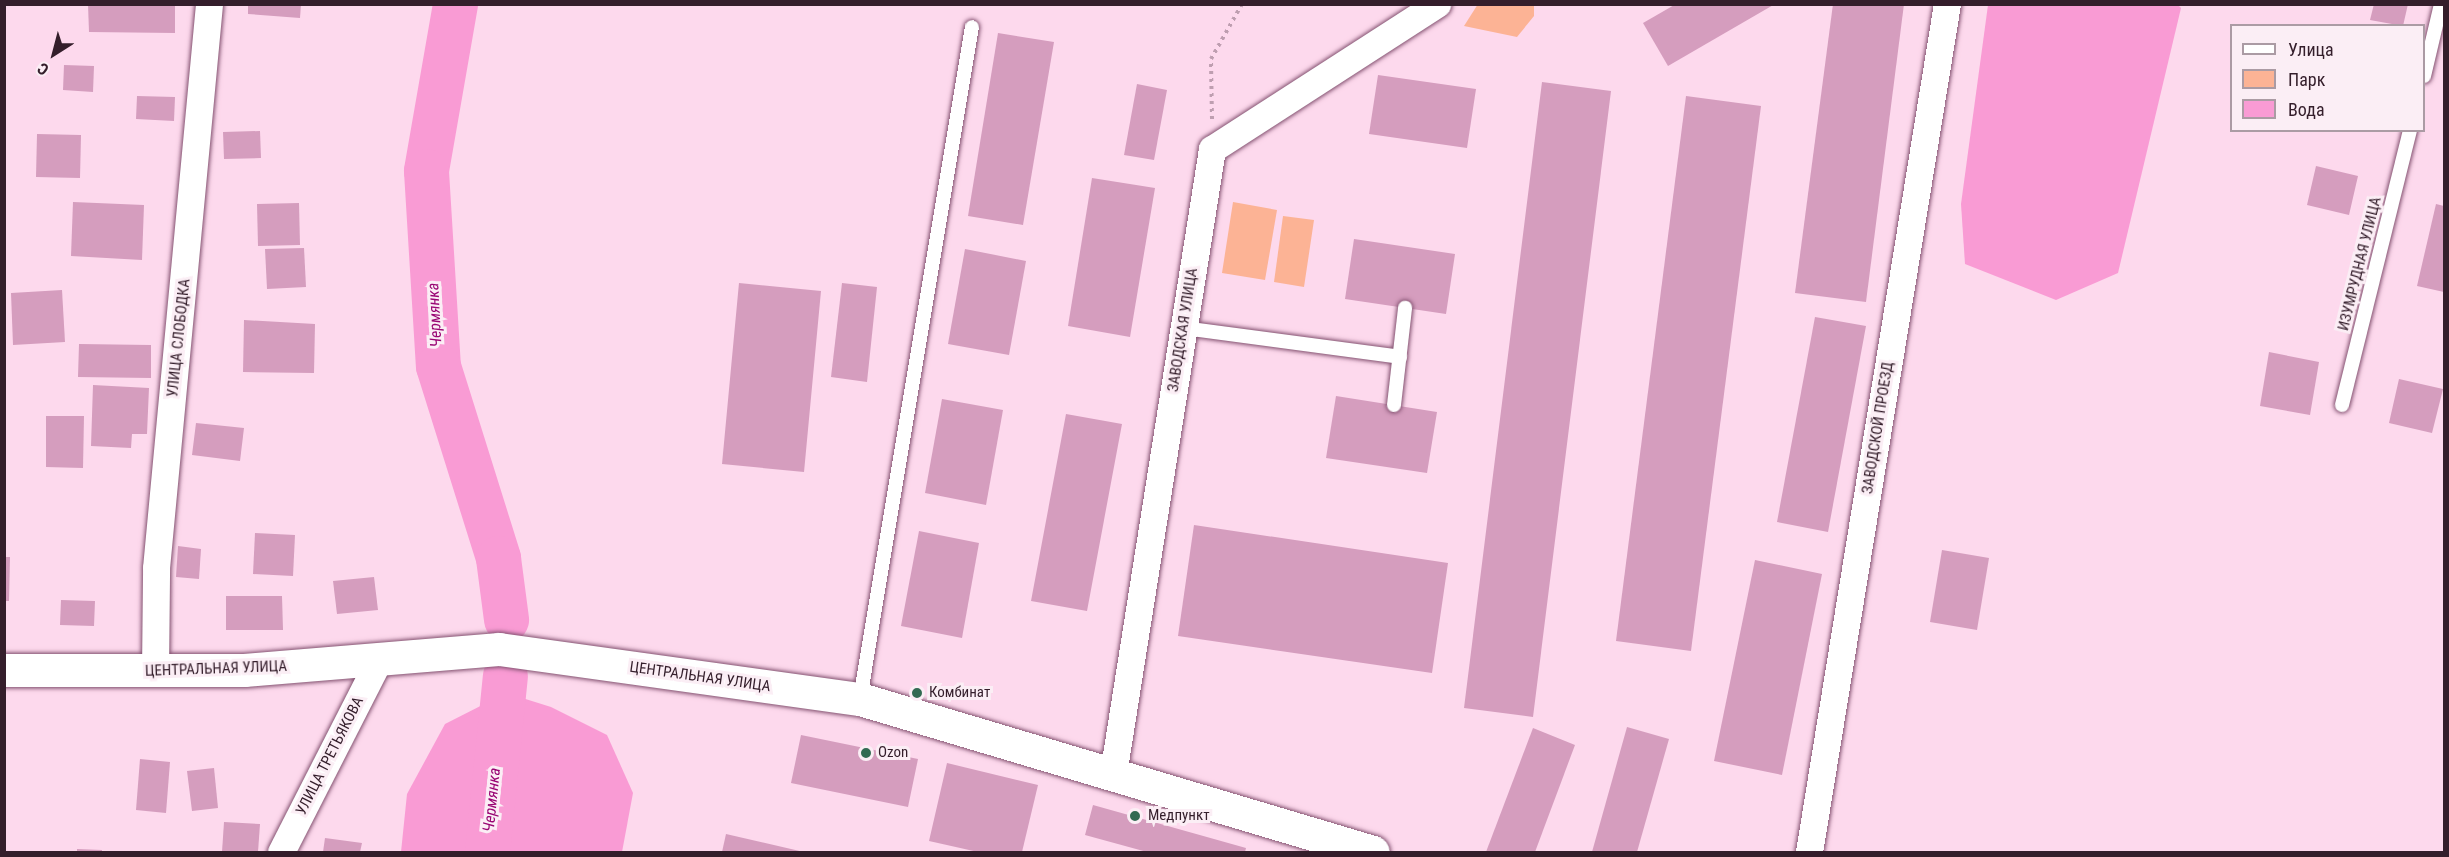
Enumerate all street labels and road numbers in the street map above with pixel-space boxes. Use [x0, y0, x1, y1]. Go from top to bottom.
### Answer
street label: ИЗУМРУДНАЯ УЛИЦА [2335, 195, 2385, 333]
street label: ЗАВОДСКАЯ УЛИЦА [1164, 267, 1202, 393]
street label: УЛИЦА СЛОБОДКА [164, 278, 194, 398]
street label: ЗАВОДСКОЙ ПРОЕЗД [1859, 361, 1897, 495]
street label: ЦЕНТРАЛЬНАЯ УЛИЦА [145, 658, 287, 680]
street label: ЦЕНТРАЛЬНАЯ УЛИЦА [628, 658, 772, 696]
street label: УЛИЦА ТРЕТЬЯКОВА [292, 694, 368, 818]

